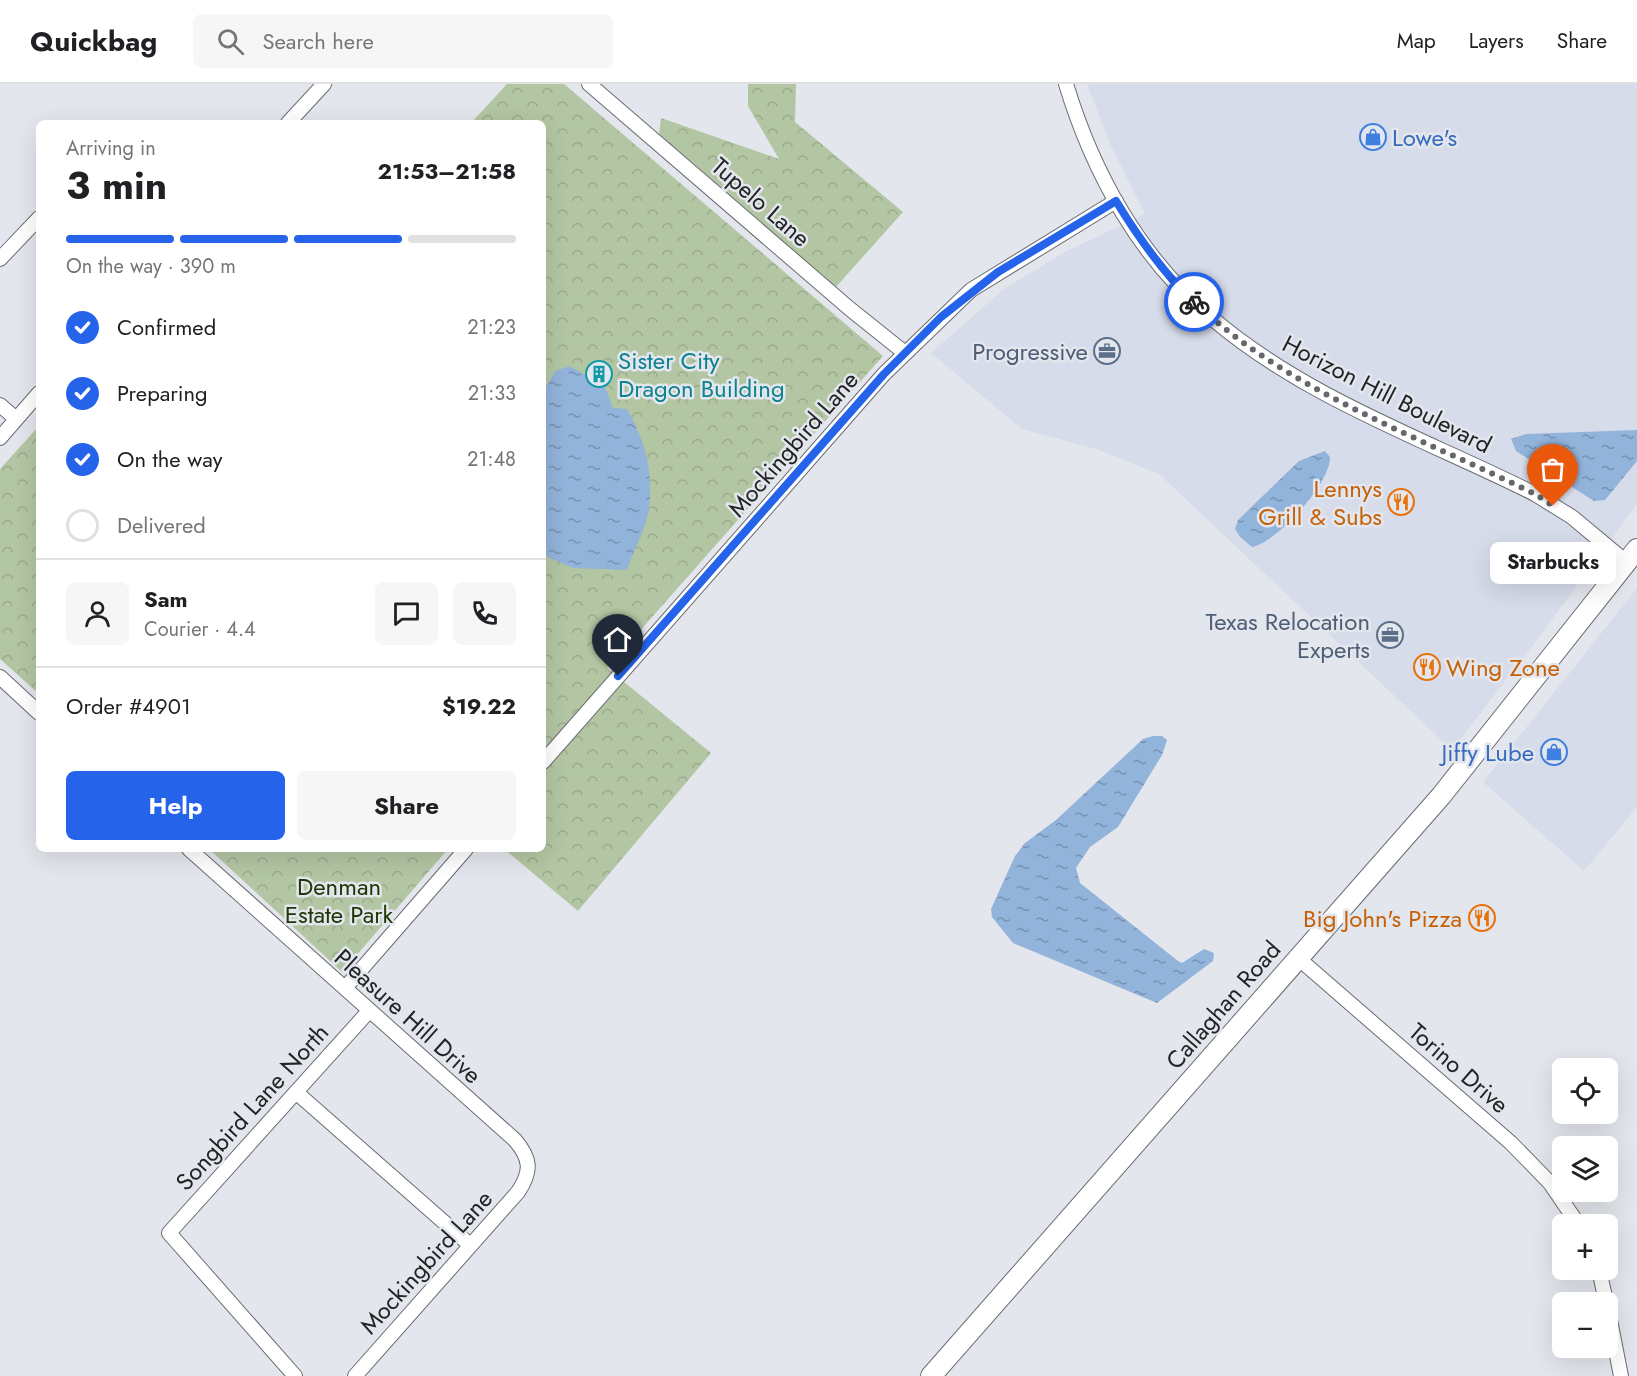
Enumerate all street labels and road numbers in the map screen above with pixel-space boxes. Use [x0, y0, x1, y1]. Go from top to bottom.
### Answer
street label: Tupelo Lane [704, 149, 818, 255]
street label: Horizon Hill Boulevard [1276, 326, 1498, 462]
street label: Mockingbird Lane [720, 363, 866, 525]
street label: Callaghan Road [1157, 933, 1289, 1077]
street label: Pleasure Hill Drive [327, 940, 489, 1092]
street label: Torino Drive [1401, 1015, 1517, 1121]
street label: Songbird Lane North [167, 1016, 337, 1198]
street label: Mockingbird Lane [352, 1182, 500, 1342]

